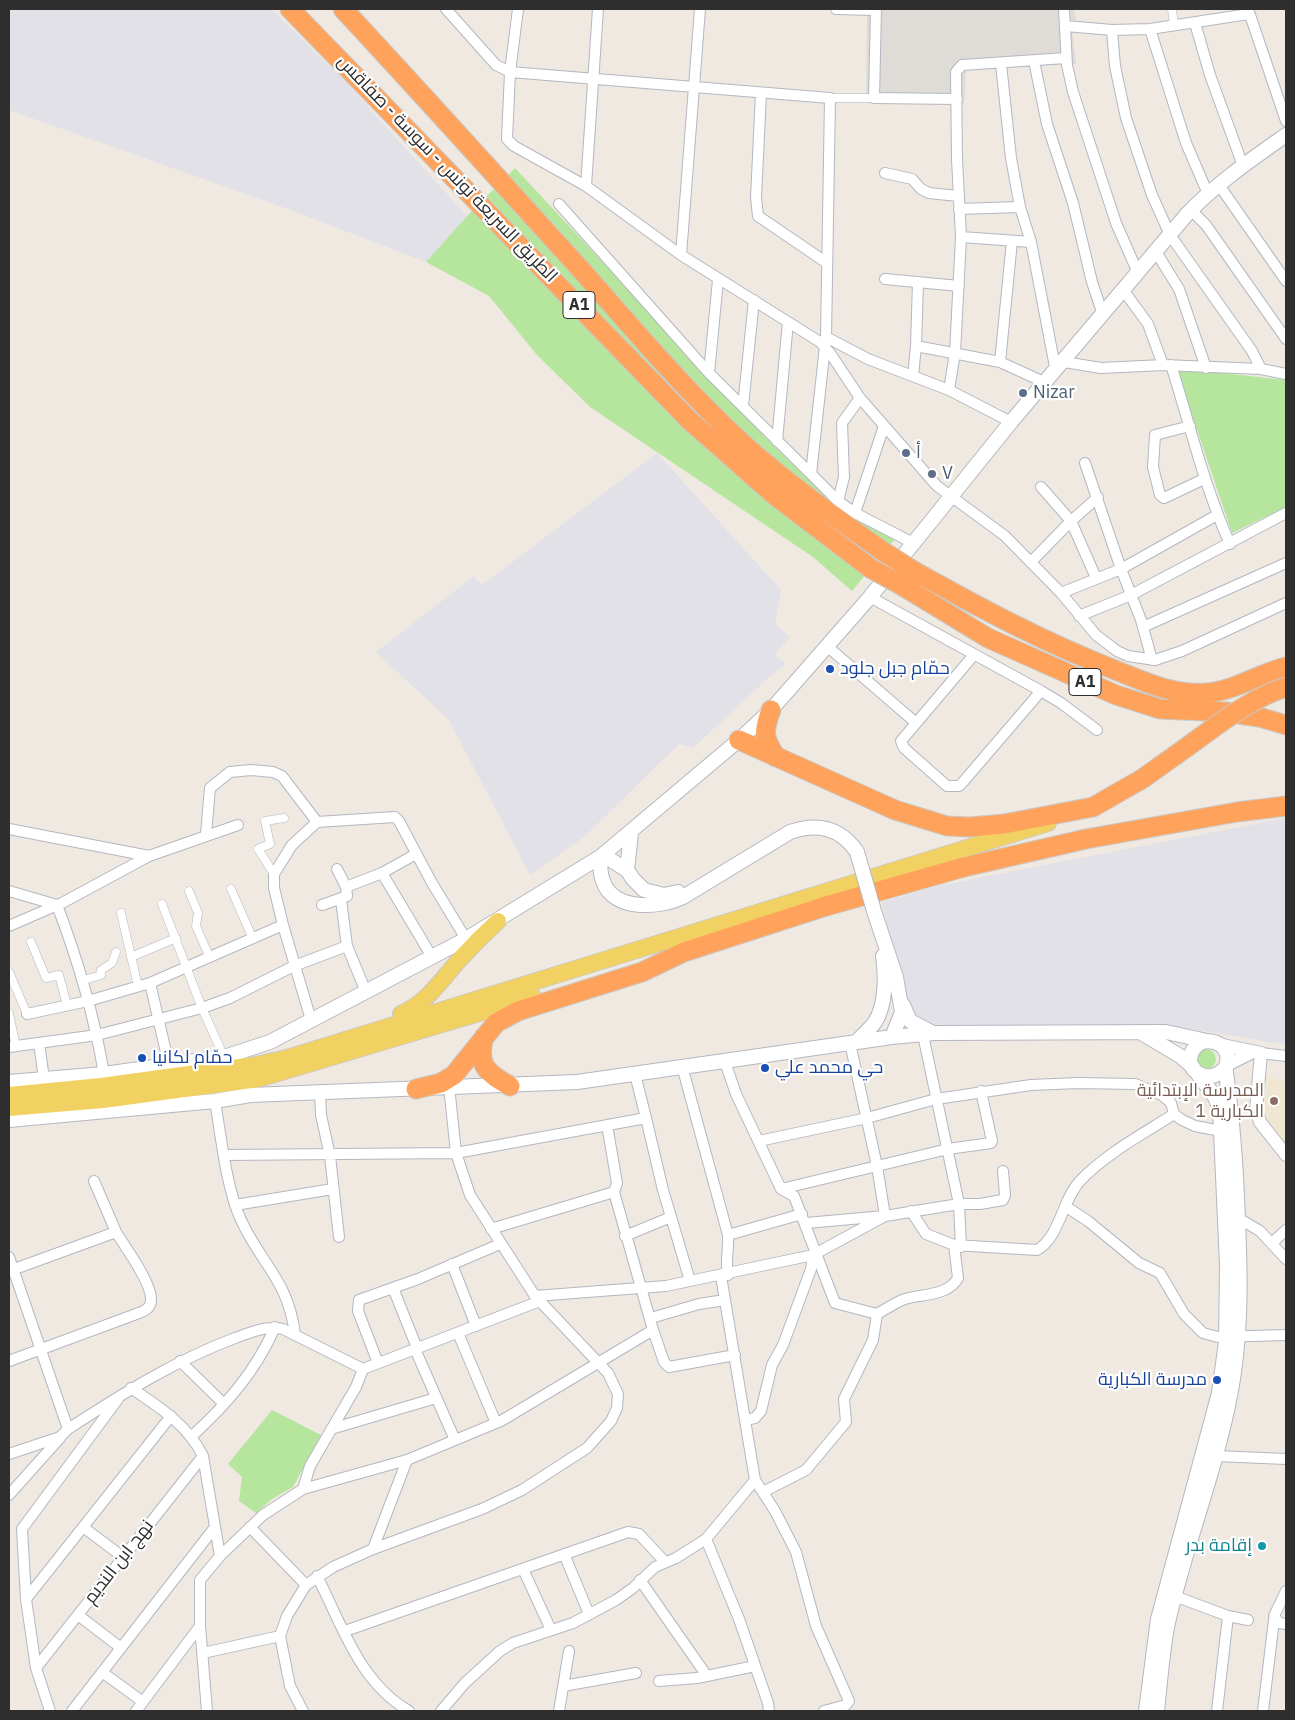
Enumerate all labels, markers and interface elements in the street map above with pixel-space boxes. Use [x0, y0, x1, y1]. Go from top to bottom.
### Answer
street label: الطريق السريعة تونس - سوسة - صفاقس [332, 51, 562, 287]
road number: A1 [563, 292, 595, 318]
place label: Nizar [1033, 382, 1075, 404]
marker: Nizar [1017, 387, 1029, 399]
place label: أ [916, 442, 921, 464]
marker: أ [900, 447, 912, 459]
place label: V [942, 463, 953, 485]
marker: V [926, 468, 938, 480]
place label: حمّام جبل جلود [840, 658, 950, 680]
marker: حمّام جبل جلود [824, 663, 836, 675]
road number: A1 [1069, 669, 1101, 696]
place label: حمّام لكانيا [152, 1047, 232, 1069]
marker: حمّام لكانيا [136, 1052, 148, 1064]
place label: حي محمد علي [775, 1057, 883, 1079]
marker: حي محمد علي [759, 1062, 771, 1074]
place label: المدرسة الإبتدائية الكبارية 1 [1137, 1080, 1264, 1122]
marker: المدرسة الإبتدائية الكبارية 1 [1268, 1095, 1280, 1107]
place label: مدرسة الكبارية [1098, 1369, 1207, 1391]
marker: مدرسة الكبارية [1211, 1374, 1223, 1386]
street label: نهج ابن النديم [80, 1516, 158, 1608]
place label: إقامة بدر [1186, 1535, 1252, 1557]
marker: إقامة بدر [1256, 1540, 1268, 1552]

